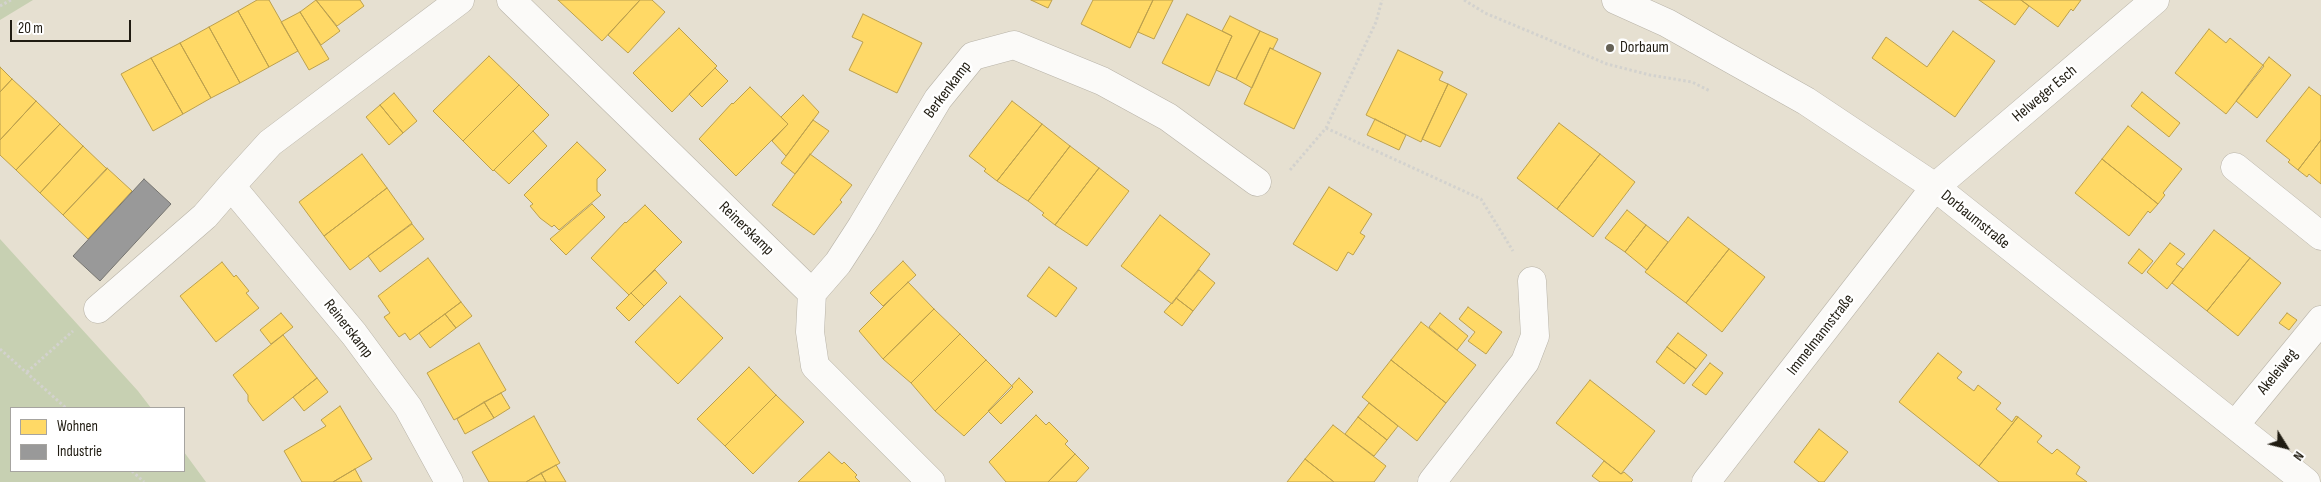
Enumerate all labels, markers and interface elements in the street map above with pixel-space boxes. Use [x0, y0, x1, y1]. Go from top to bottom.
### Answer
scale bar [12, 10, 134, 42]
text: 20 m [18, 19, 43, 38]
place label: Dorbaum [1620, 38, 1669, 58]
marker: Dorbaum [1604, 42, 1616, 54]
street label: Berkenkamp [920, 58, 976, 122]
street label: Helweger Esch [2009, 61, 2081, 127]
street label: Dorbaumstraße [1937, 186, 2013, 254]
street label: Reinerskamp [714, 198, 778, 260]
street label: Immelmannstraße [1783, 291, 1859, 379]
street label: Reinerskamp [319, 296, 377, 362]
street label: Akeleiweg [2254, 345, 2302, 399]
legend [10, 407, 185, 472]
text: Wohnen [57, 417, 98, 436]
north arrow [2261, 422, 2311, 472]
text: Industrie [57, 442, 102, 461]
text: N [2289, 448, 2308, 464]

